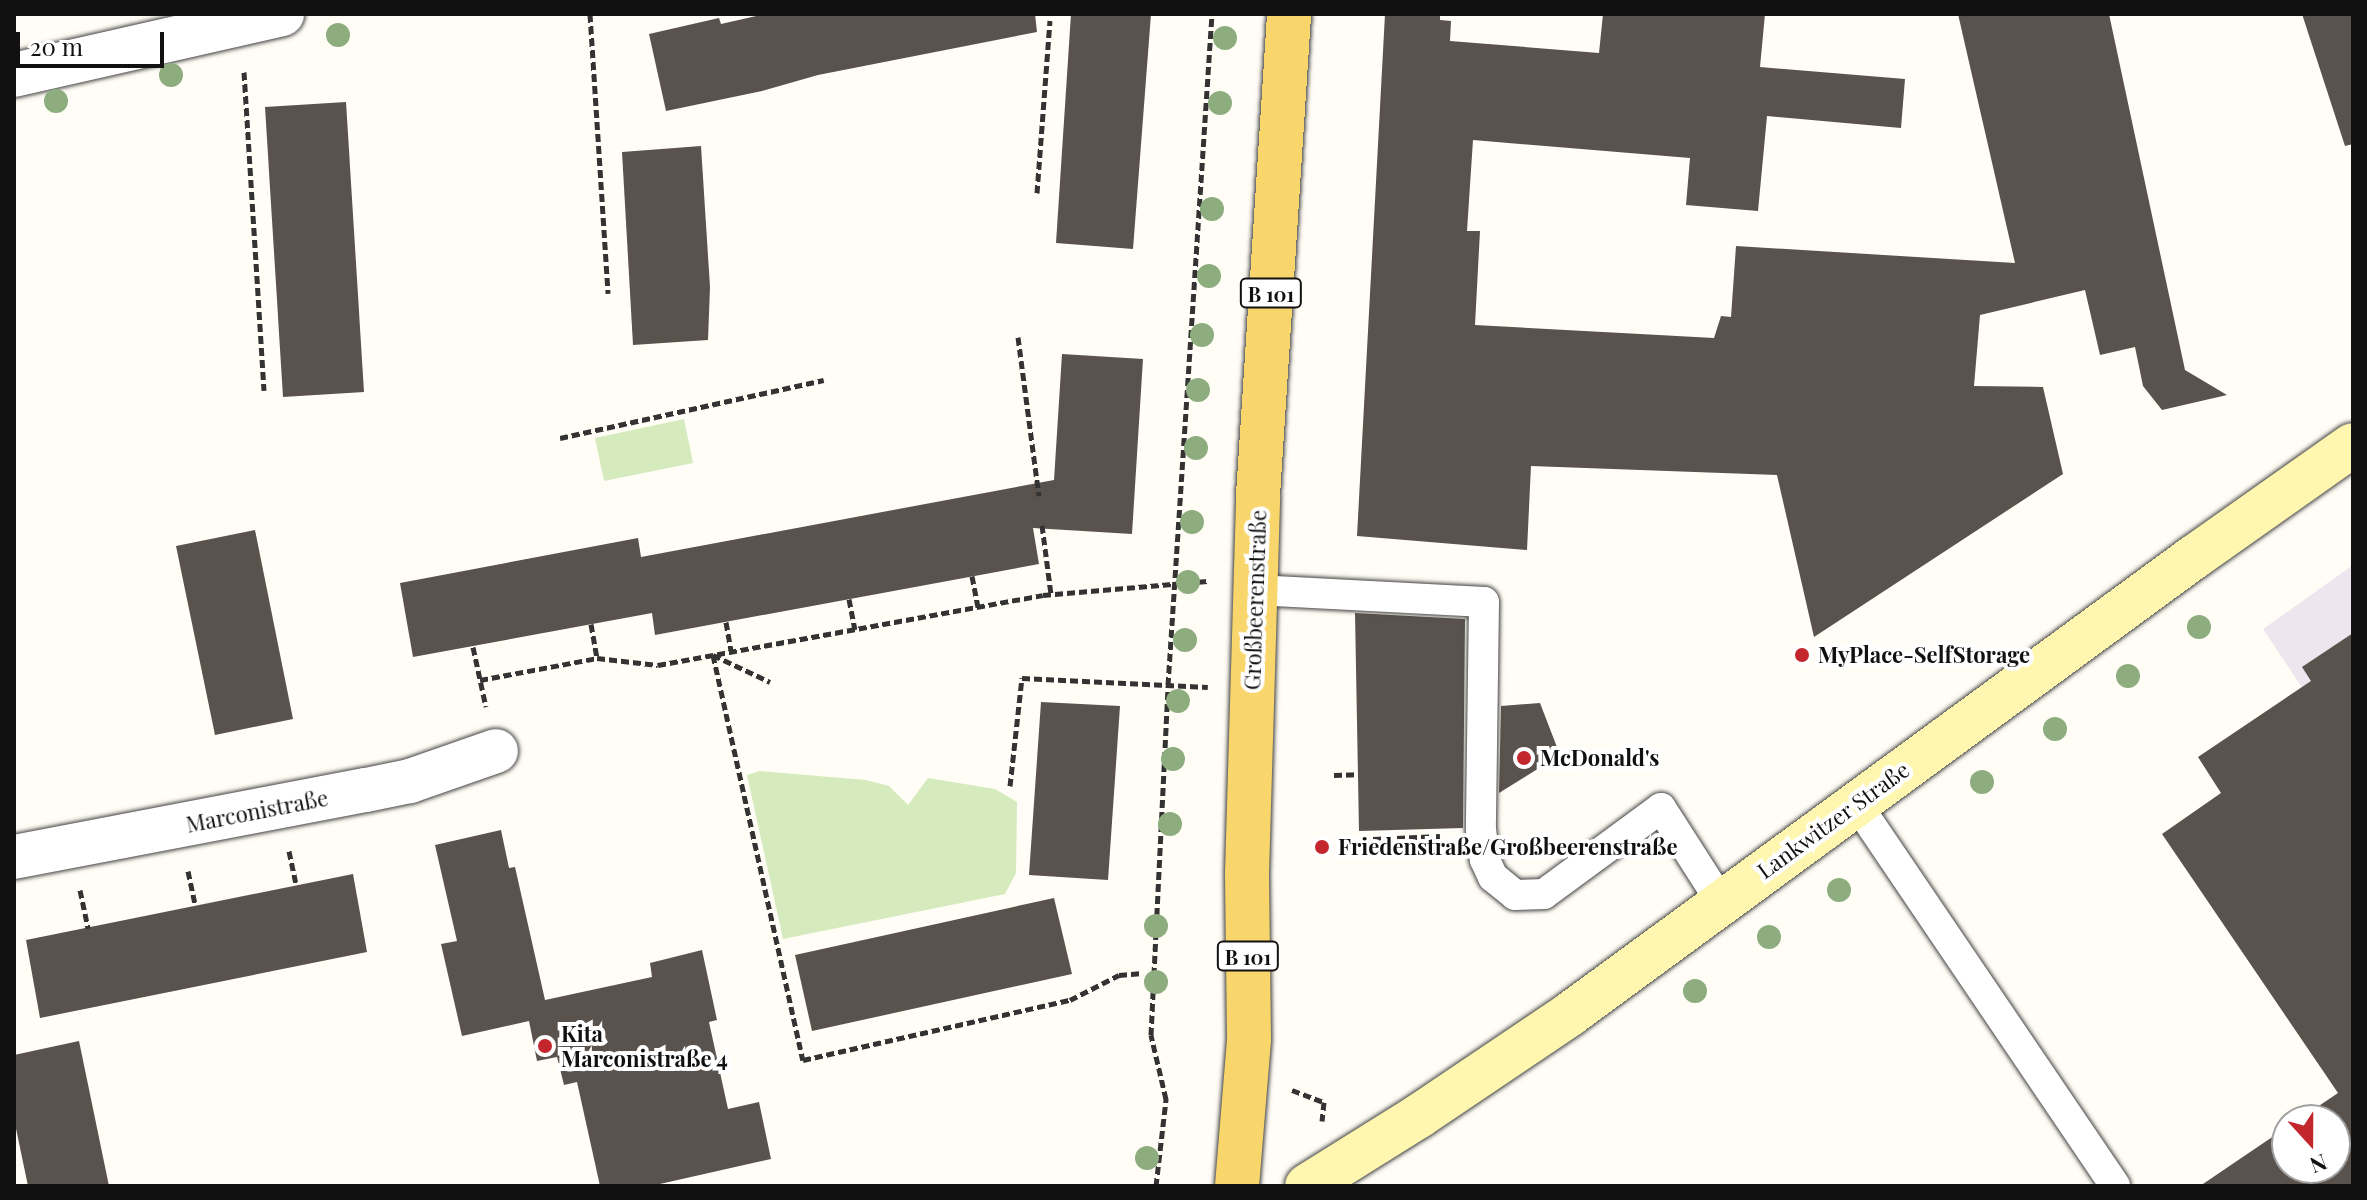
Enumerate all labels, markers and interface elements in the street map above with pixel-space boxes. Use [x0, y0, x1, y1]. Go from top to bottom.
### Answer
scale bar [20, 16, 168, 66]
text: 20 m [30, 30, 83, 62]
road number: B 101 [1239, 277, 1303, 309]
street label: Großbeerenstraße [1239, 509, 1271, 691]
place label: MyPlace-SelfStorage [1818, 642, 2030, 668]
marker: MyPlace-SelfStorage [1793, 646, 1811, 664]
place label: McDonald's [1540, 745, 1659, 771]
marker: McDonald's [1515, 749, 1533, 767]
street label: Lankwitzer Straße [1752, 756, 1914, 884]
street label: Marconistraße [184, 784, 330, 838]
place label: Friedenstraße/Großbeerenstraße [1338, 834, 1678, 860]
marker: Friedenstraße/Großbeerenstraße [1313, 838, 1331, 856]
road number: B 101 [1216, 940, 1280, 972]
place label: Kita Marconistraße 4 [561, 1020, 728, 1072]
marker: Kita Marconistraße 4 [536, 1037, 554, 1055]
north arrow [2271, 1104, 2351, 1184]
text: N [2306, 1148, 2332, 1181]

